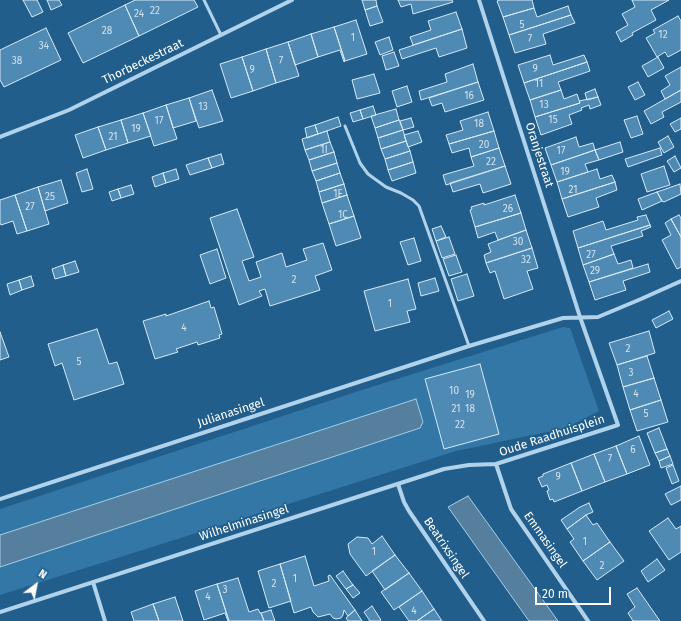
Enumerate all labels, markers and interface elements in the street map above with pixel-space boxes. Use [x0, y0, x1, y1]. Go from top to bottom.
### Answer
house number: 22 [150, 5, 160, 17]
house number: 24 [134, 8, 144, 20]
house number: 5 [519, 19, 525, 31]
house number: 28 [102, 25, 112, 37]
house number: 12 [658, 29, 668, 41]
house number: 1 [351, 32, 355, 44]
house number: 7 [528, 33, 532, 45]
street label: Thorbeckestraat [100, 36, 186, 88]
house number: 34 [39, 40, 49, 52]
house number: 38 [12, 55, 22, 67]
house number: 7 [279, 55, 283, 67]
house number: 9 [532, 63, 538, 75]
house number: 9 [249, 64, 255, 76]
house number: 11 [535, 78, 543, 90]
house number: 16 [464, 90, 474, 102]
house number: 13 [539, 99, 549, 111]
house number: 13 [198, 101, 208, 113]
house number: 15 [548, 114, 558, 126]
house number: 17 [155, 115, 163, 127]
house number: 18 [474, 118, 484, 130]
street label: Oranjestraat [522, 121, 556, 189]
house number: 19 [131, 123, 141, 135]
house number: 21 [108, 131, 118, 143]
house number: 20 [479, 139, 489, 151]
house number: 1I [320, 144, 328, 156]
house number: 17 [557, 145, 565, 157]
house number: 22 [486, 156, 496, 168]
house number: 19 [560, 166, 570, 178]
house number: 21 [568, 184, 578, 196]
house number: 1E [333, 188, 343, 200]
house number: 25 [45, 191, 55, 203]
house number: 27 [25, 201, 35, 213]
house number: 26 [503, 203, 513, 215]
house number: 1C [338, 209, 348, 221]
house number: 30 [513, 236, 523, 248]
house number: 27 [586, 249, 596, 261]
house number: 32 [521, 254, 531, 266]
house number: 29 [590, 265, 600, 277]
house number: 2 [292, 274, 296, 286]
house number: 1 [388, 298, 392, 310]
house number: 4 [181, 322, 187, 334]
house number: 2 [626, 343, 630, 355]
house number: 5 [76, 356, 82, 368]
house number: 3 [629, 367, 633, 379]
house number: 10 [449, 385, 459, 397]
house number: 4 [633, 388, 639, 400]
house number: 19 [465, 389, 475, 401]
street label: Julianasingel [196, 395, 266, 431]
house number: 21 [451, 403, 461, 415]
house number: 18 [465, 403, 475, 415]
house number: 5 [643, 408, 649, 420]
street label: Oude Raadhuisplein [497, 412, 607, 460]
house number: 22 [455, 419, 465, 431]
house number: 6 [630, 444, 636, 456]
house number: 7 [608, 453, 612, 465]
house number: 9 [555, 471, 561, 483]
street label: Wilhelminasingel [197, 502, 291, 544]
street label: Emmasingel [520, 509, 570, 571]
street label: Beatrixsingel [420, 515, 472, 581]
house number: 1 [583, 536, 587, 548]
house number: 1 [372, 546, 376, 558]
house number: 2 [600, 560, 604, 572]
north arrow [16, 565, 56, 605]
text: N [36, 567, 49, 582]
house number: 1 [293, 573, 297, 585]
house number: 2 [272, 578, 276, 590]
scale bar [537, 579, 613, 605]
house number: 3 [223, 584, 227, 596]
text: 20 m [542, 587, 568, 601]
house number: 4 [205, 591, 211, 603]
house number: 4 [411, 605, 417, 617]

